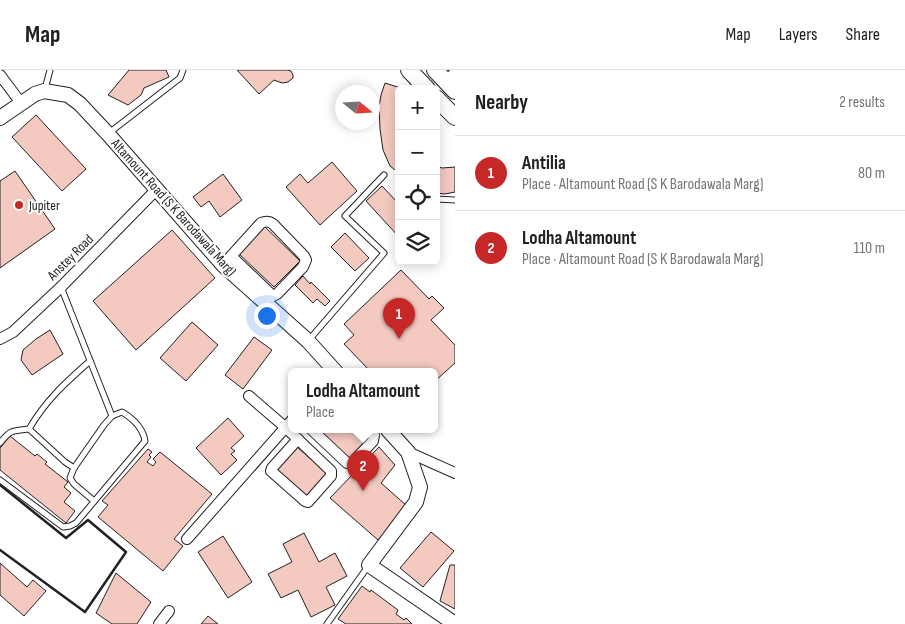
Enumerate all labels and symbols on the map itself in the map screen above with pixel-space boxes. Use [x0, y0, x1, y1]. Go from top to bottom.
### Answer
north arrow [335, 85, 380, 130]
street label: Altamount Road (S K Barodawala Marg) [107, 134, 240, 280]
place label: Jupiter [28, 197, 60, 214]
marker: Jupiter [13, 199, 25, 211]
street label: Anstey Road [43, 231, 97, 285]
pin: 1 [383, 298, 415, 339]
your location [254, 303, 280, 329]
pin: 2 [347, 450, 379, 491]

